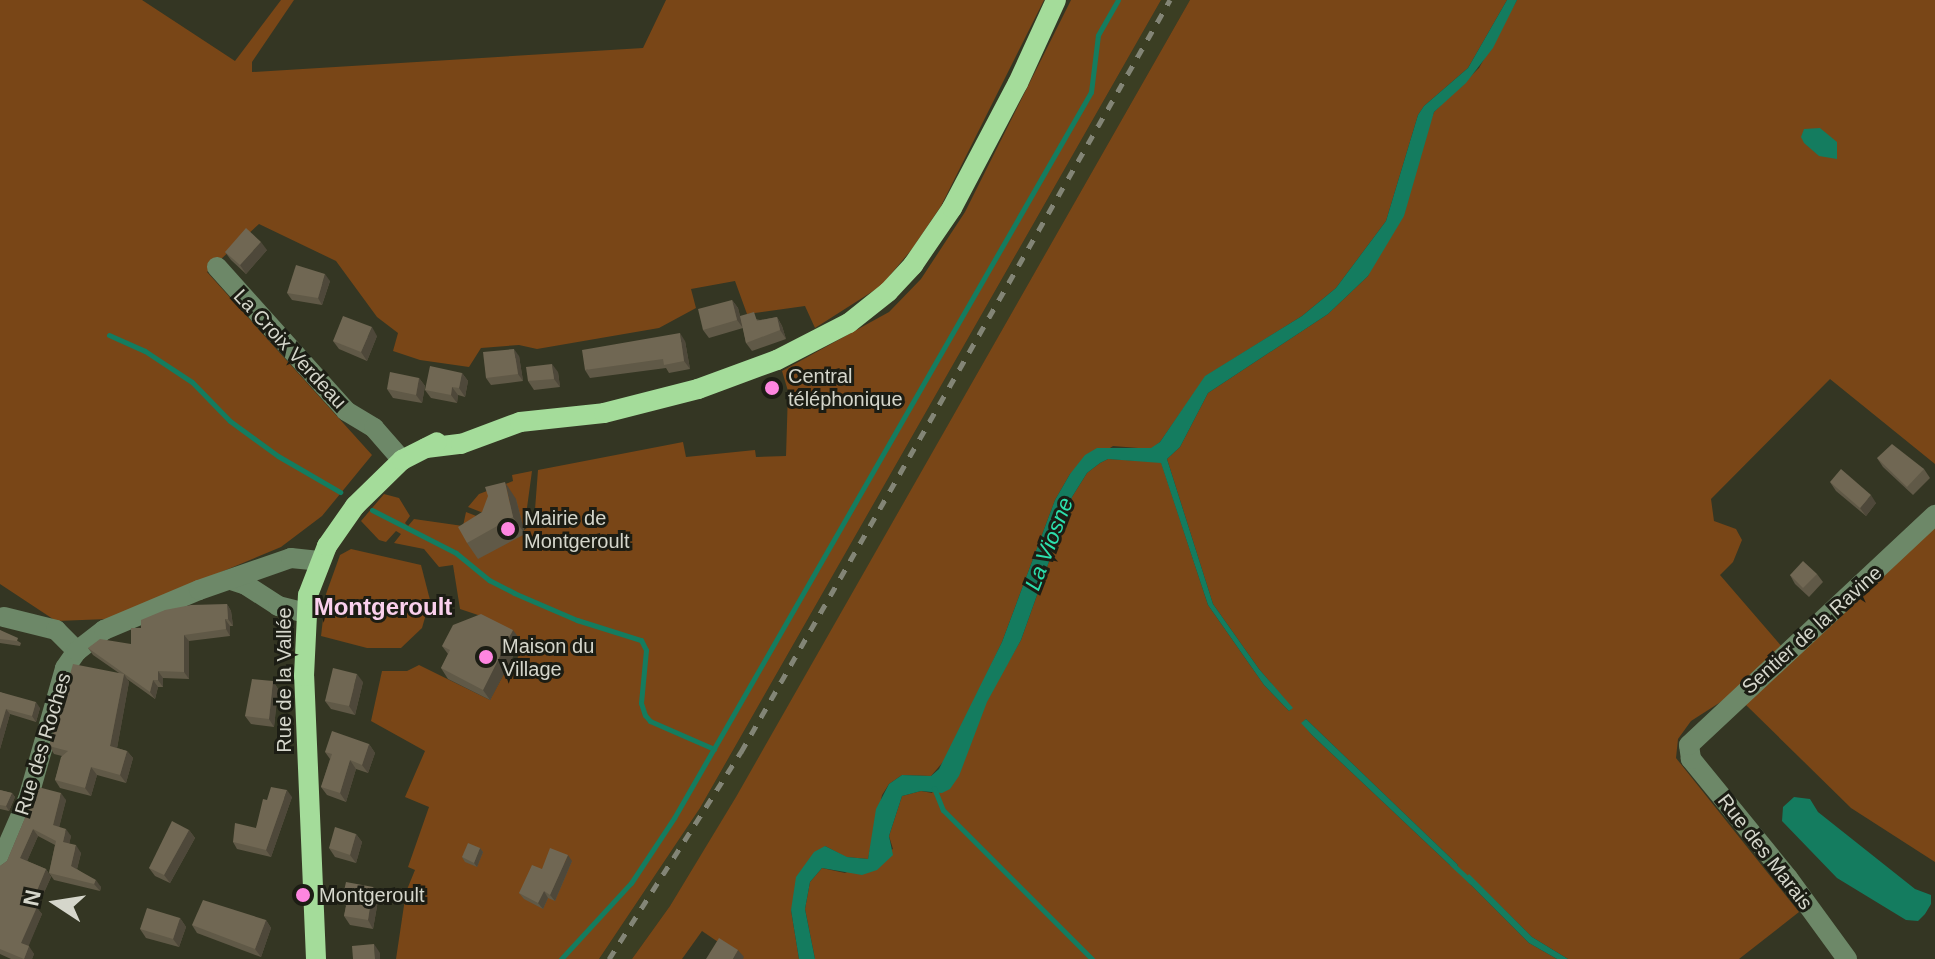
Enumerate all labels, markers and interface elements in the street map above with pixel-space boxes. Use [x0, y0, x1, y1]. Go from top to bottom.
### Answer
street label: La Croix Verdeau [229, 284, 351, 414]
place label: Central téléphonique [788, 364, 903, 411]
marker: Central téléphonique [763, 379, 781, 397]
water label: La Viosne [1019, 494, 1079, 594]
place label: Mairie de Montgeroult [524, 506, 630, 553]
marker: Mairie de Montgeroult [499, 520, 517, 538]
street label: Sentier de la Ravine [1737, 561, 1887, 699]
district label: Montgeroult [314, 593, 452, 621]
street label: Rue de la Vallée [272, 607, 296, 753]
place label: Maison du Village [502, 634, 594, 681]
marker: Maison du Village [477, 648, 495, 666]
street label: Rue des Roches [10, 670, 76, 818]
street label: Rue des Marais [1712, 789, 1818, 915]
north arrow [16, 863, 96, 943]
place label: Montgeroult [319, 883, 425, 907]
marker: Montgeroult [294, 886, 312, 904]
text: N [18, 888, 46, 908]

